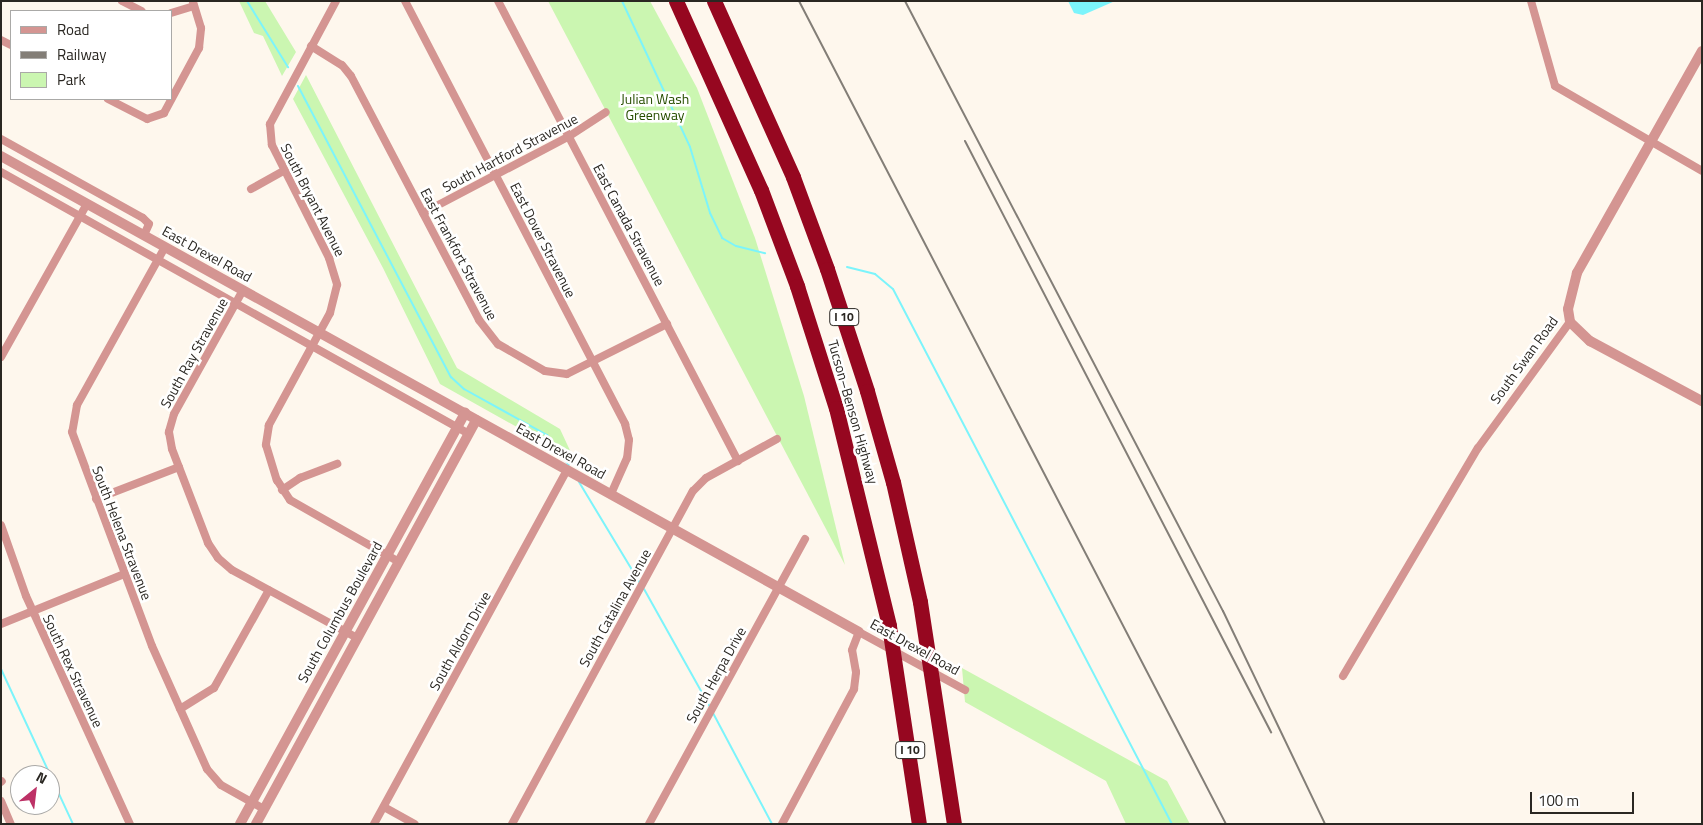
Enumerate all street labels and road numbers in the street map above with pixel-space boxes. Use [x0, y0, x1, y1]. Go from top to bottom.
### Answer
street label: South Hartford Stravenue [439, 110, 581, 196]
street label: South Bryant Avenue [277, 141, 349, 259]
street label: East Canada Stravenue [590, 161, 668, 289]
street label: East Dover Stravenue [507, 180, 579, 300]
street label: East Frankfort Stravenue [417, 185, 501, 323]
street label: East Drexel Road [159, 222, 255, 286]
street label: South Ray Stravenue [157, 295, 231, 411]
road number: I 10 [829, 308, 859, 326]
street label: South Swan Road [1487, 313, 1561, 407]
street label: Tucson–Benson Highway [824, 338, 882, 486]
street label: East Drexel Road [513, 419, 609, 483]
street label: South Helena Stravenue [89, 464, 155, 602]
street label: South Columbus Boulevard [294, 538, 386, 686]
street label: South Catalina Avenue [576, 546, 654, 670]
street label: South Aldorn Drive [426, 589, 494, 693]
street label: South Rex Stravenue [39, 612, 107, 730]
street label: East Drexel Road [867, 615, 963, 679]
street label: South Herpa Drive [683, 624, 749, 726]
road number: I 10 [895, 740, 925, 760]

